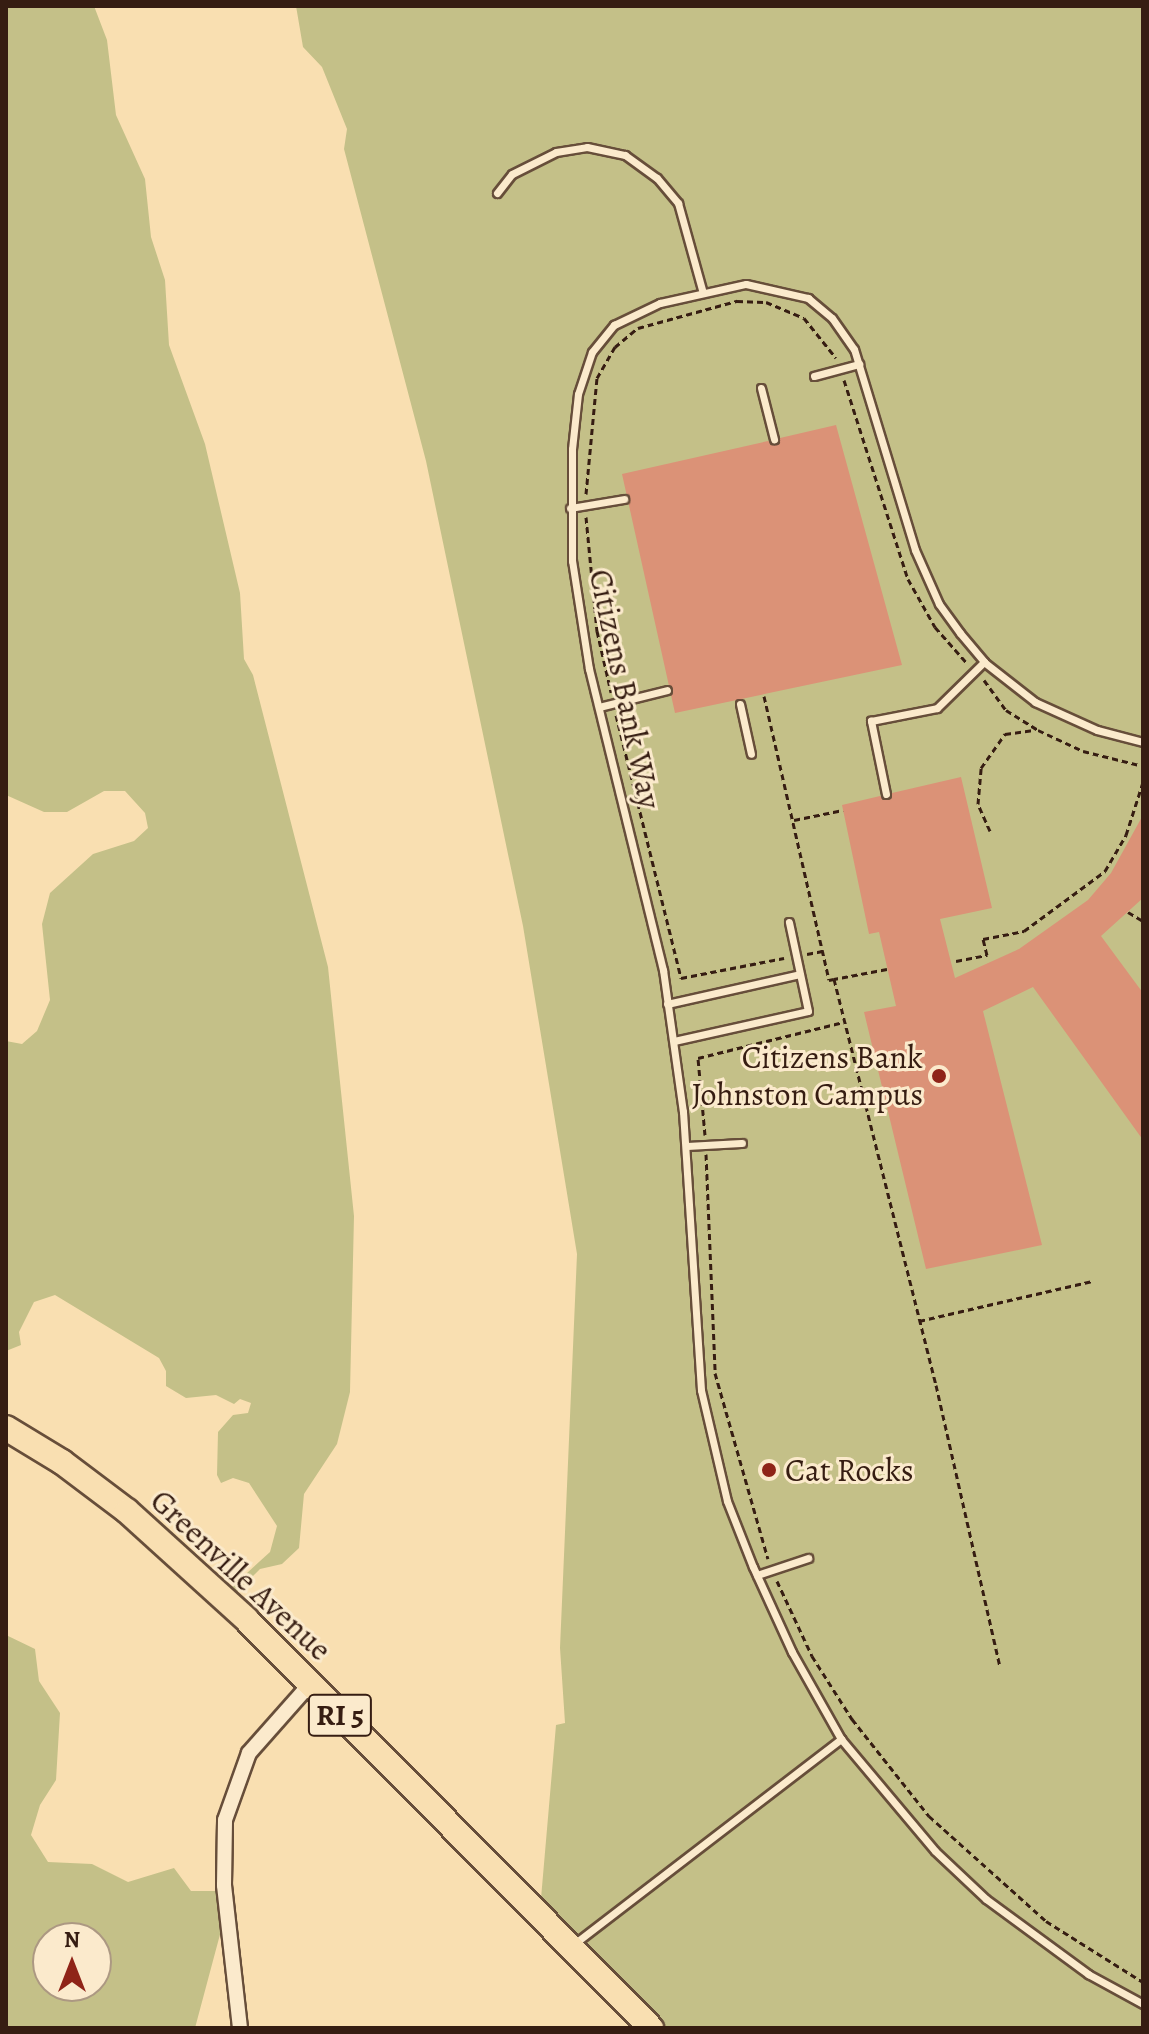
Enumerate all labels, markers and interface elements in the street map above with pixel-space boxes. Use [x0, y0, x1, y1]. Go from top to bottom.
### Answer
street label: Citizens Bank Way [581, 566, 669, 812]
place label: Citizens Bank Johnston Campus [691, 1039, 923, 1114]
marker: Citizens Bank Johnston Campus [930, 1067, 948, 1085]
place label: Cat Rocks [785, 1451, 914, 1489]
marker: Cat Rocks [760, 1461, 778, 1479]
street label: Greenville Avenue [143, 1481, 339, 1669]
road number: RI 5 [306, 1689, 374, 1741]
north arrow [32, 1922, 112, 2002]
text: N [64, 1925, 80, 1955]

